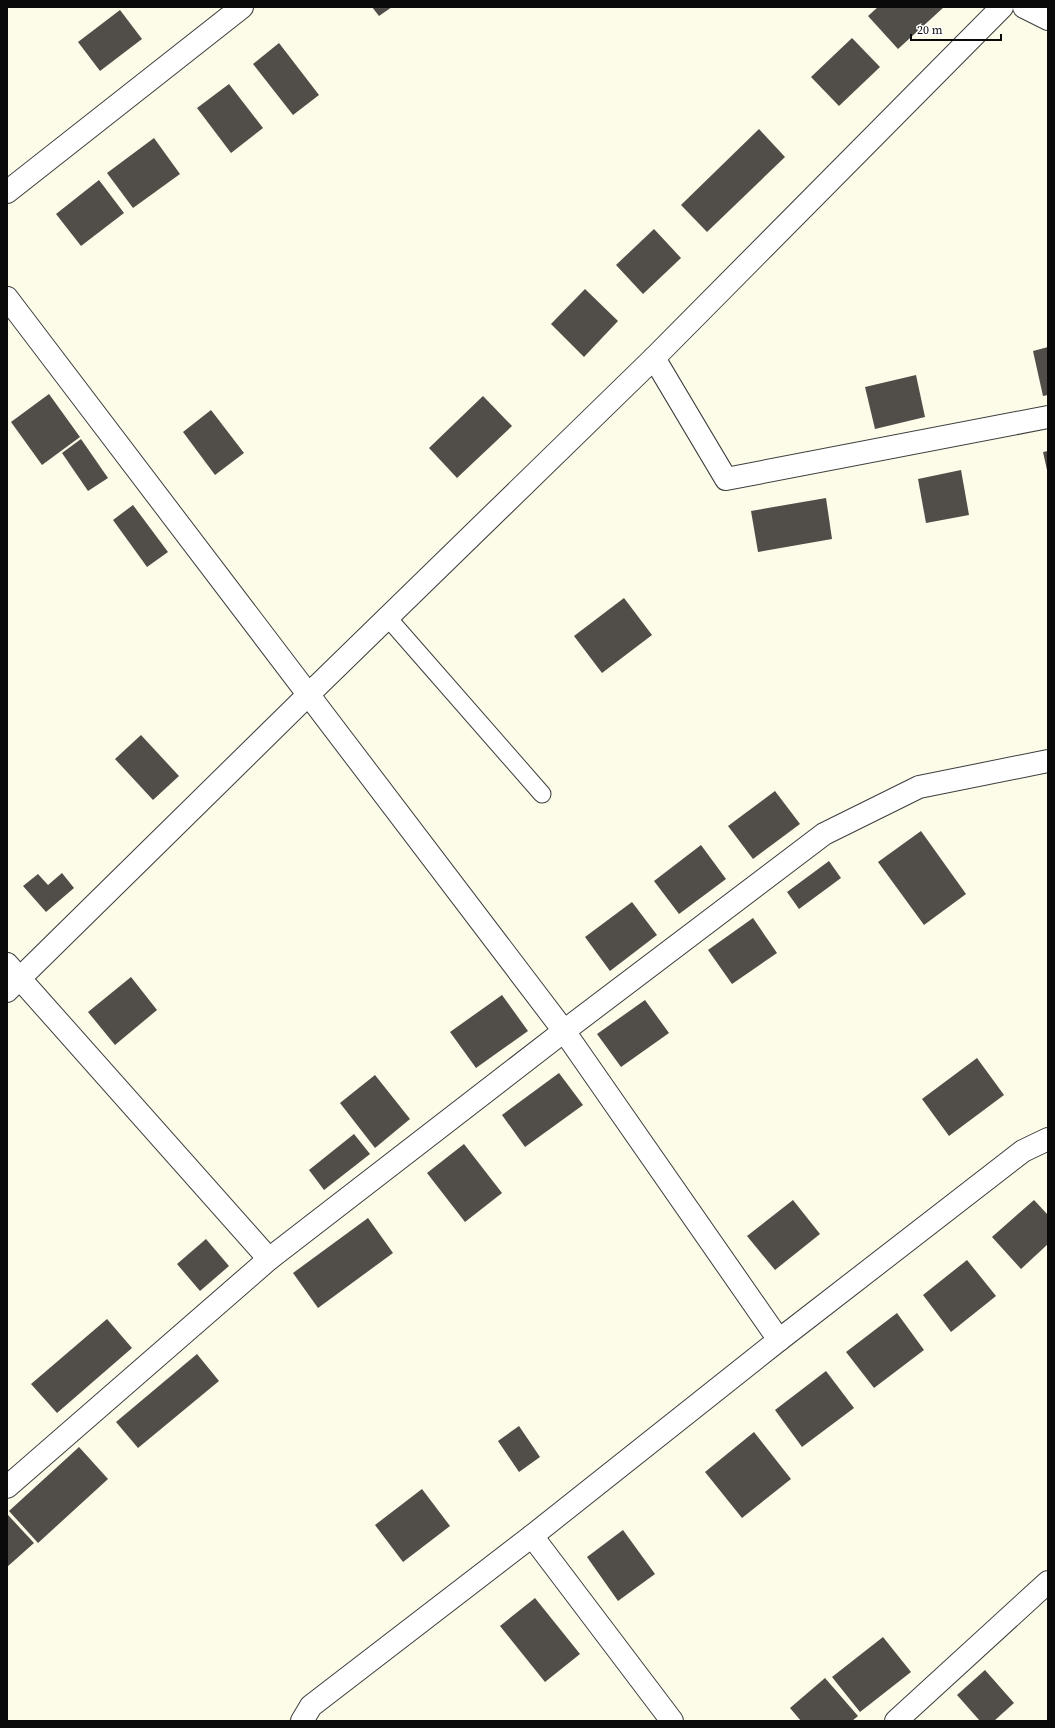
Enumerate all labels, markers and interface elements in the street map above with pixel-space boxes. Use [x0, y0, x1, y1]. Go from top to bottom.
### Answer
scale bar [911, 16, 1001, 42]
text: 20 m [917, 22, 943, 38]

